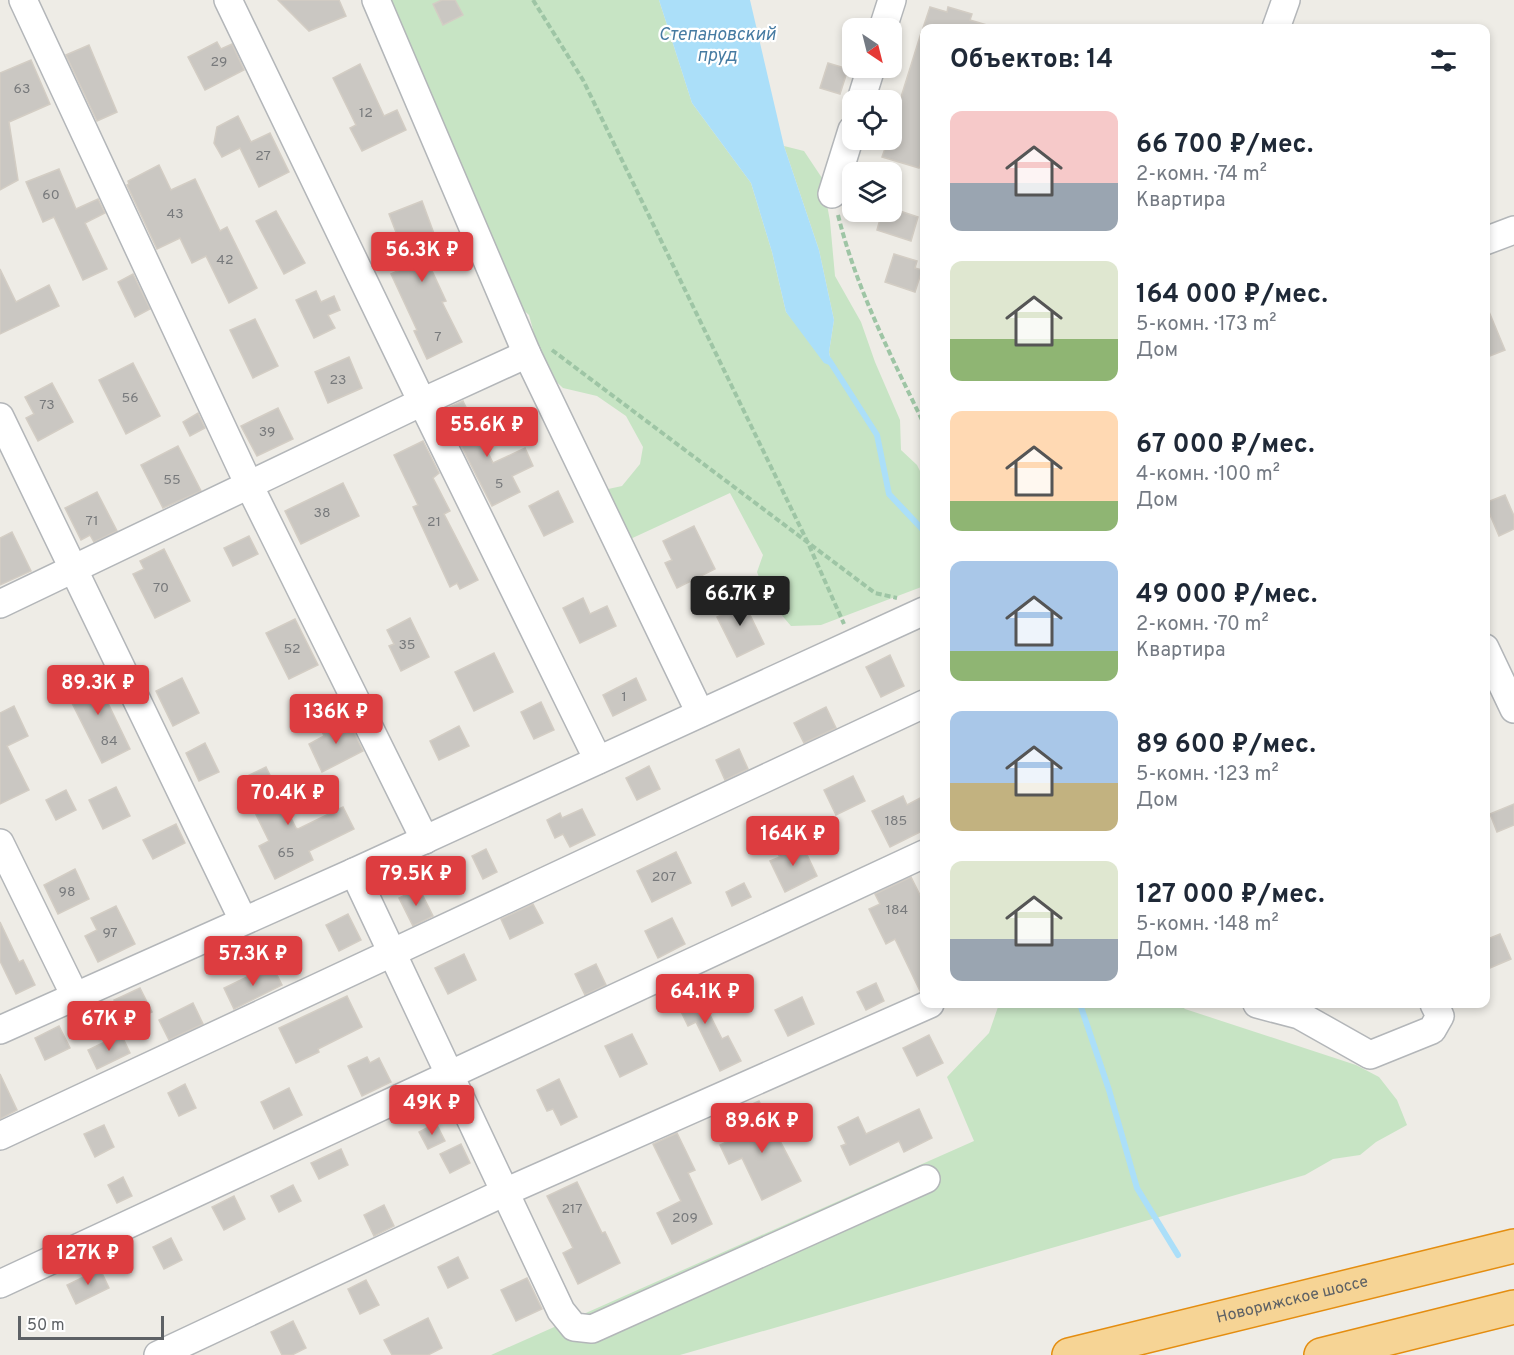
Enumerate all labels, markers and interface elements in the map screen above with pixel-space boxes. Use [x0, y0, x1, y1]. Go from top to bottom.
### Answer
north arrow [842, 18, 902, 78]
map controls [842, 18, 902, 222]
water label: Степановский пруд [658, 24, 776, 68]
text: Объектов: 14 [950, 44, 1113, 77]
icon: filters [1427, 44, 1460, 77]
house number: 29 [211, 54, 227, 71]
house number: 63 [14, 81, 30, 98]
button: locate [842, 90, 902, 150]
house number: 12 [359, 105, 373, 122]
text: 66 700 ₽/мес. [1136, 129, 1313, 162]
icon: home [998, 135, 1070, 207]
house number: 27 [255, 148, 271, 165]
button: layers [842, 162, 902, 222]
text: 2-комн. · 74 m² [1136, 162, 1267, 188]
house number: 60 [42, 187, 60, 204]
text: Квартира [1136, 188, 1225, 214]
house number: 43 [166, 206, 184, 223]
pin: 56.3K ₽ [367, 232, 477, 283]
text: 56.3K ₽ [385, 238, 459, 264]
house number: 42 [216, 252, 234, 269]
text: 164 000 ₽/мес. [1136, 279, 1328, 312]
icon: home [998, 285, 1070, 357]
text: 5-комн. · 173 m² [1136, 312, 1277, 338]
house number: 7 [434, 329, 442, 346]
text: Дом [1136, 338, 1178, 364]
house number: 23 [330, 372, 347, 389]
house number: 56 [121, 390, 139, 407]
house number: 73 [39, 397, 55, 414]
pin: 55.6K ₽ [432, 407, 542, 458]
text: 55.6K ₽ [450, 413, 524, 439]
house number: 39 [259, 424, 275, 441]
text: 67 000 ₽/мес. [1136, 429, 1315, 462]
icon: home [998, 435, 1070, 507]
text: 4-комн. · 100 m² [1136, 462, 1280, 488]
house number: 55 [163, 472, 181, 489]
house number: 5 [495, 476, 503, 493]
text: Дом [1136, 488, 1178, 514]
house number: 38 [314, 505, 330, 522]
house number: 71 [86, 513, 98, 530]
house number: 21 [427, 514, 441, 531]
pin: 66.7K ₽ [685, 576, 795, 627]
text: 49 000 ₽/мес. [1136, 579, 1317, 612]
house number: 70 [153, 580, 169, 597]
text: 66.7K ₽ [705, 582, 775, 608]
icon: home [998, 585, 1070, 657]
text: 2-комн. · 70 m² [1136, 612, 1269, 638]
house number: 35 [398, 637, 416, 654]
text: Квартира [1136, 638, 1225, 664]
house number: 52 [283, 641, 301, 658]
pin: 89.3K ₽ [43, 665, 153, 716]
text: 89.3K ₽ [61, 671, 135, 697]
house number: 1 [621, 689, 627, 706]
pin: 136K ₽ [287, 694, 385, 745]
text: 136K ₽ [304, 700, 368, 726]
text: 89 600 ₽/мес. [1136, 729, 1316, 762]
house number: 84 [100, 733, 118, 750]
icon: home [998, 735, 1070, 807]
text: 5-комн. · 123 m² [1136, 762, 1279, 788]
pin: 70.4K ₽ [233, 775, 343, 826]
text: 70.4K ₽ [251, 781, 325, 807]
text: Дом [1136, 788, 1178, 814]
house number: 185 [885, 813, 907, 830]
pin: 164K ₽ [744, 816, 842, 867]
text: 164K ₽ [760, 822, 826, 848]
house number: 65 [277, 845, 295, 862]
pin: 79.5K ₽ [361, 856, 471, 907]
text: 79.5K ₽ [380, 862, 452, 888]
house number: 207 [652, 869, 676, 886]
text: 127 000 ₽/мес. [1136, 879, 1325, 912]
house number: 98 [59, 884, 75, 901]
icon: home [998, 885, 1070, 957]
house number: 184 [886, 902, 908, 919]
text: 5-комн. · 148 m² [1136, 912, 1279, 938]
house number: 97 [102, 925, 118, 942]
pin: 57.3K ₽ [198, 936, 308, 987]
text: Дом [1136, 938, 1178, 964]
text: 57.3K ₽ [218, 942, 288, 968]
pin: 64.1K ₽ [650, 974, 760, 1025]
text: 64.1K ₽ [670, 980, 740, 1006]
pin: 67K ₽ [67, 1001, 151, 1052]
text: 67K ₽ [81, 1007, 137, 1033]
pin: 49K ₽ [390, 1085, 474, 1136]
text: 49K ₽ [403, 1091, 461, 1117]
pin: 89.6K ₽ [707, 1103, 817, 1154]
text: 89.6K ₽ [725, 1109, 799, 1135]
house number: 217 [561, 1201, 583, 1218]
house number: 209 [672, 1210, 698, 1227]
pin: 127K ₽ [39, 1235, 137, 1286]
text: 127K ₽ [56, 1241, 120, 1267]
street label: Новорижское шоссе [1214, 1272, 1370, 1329]
scale bar [18, 1313, 164, 1340]
text: 50 m [27, 1316, 65, 1336]

